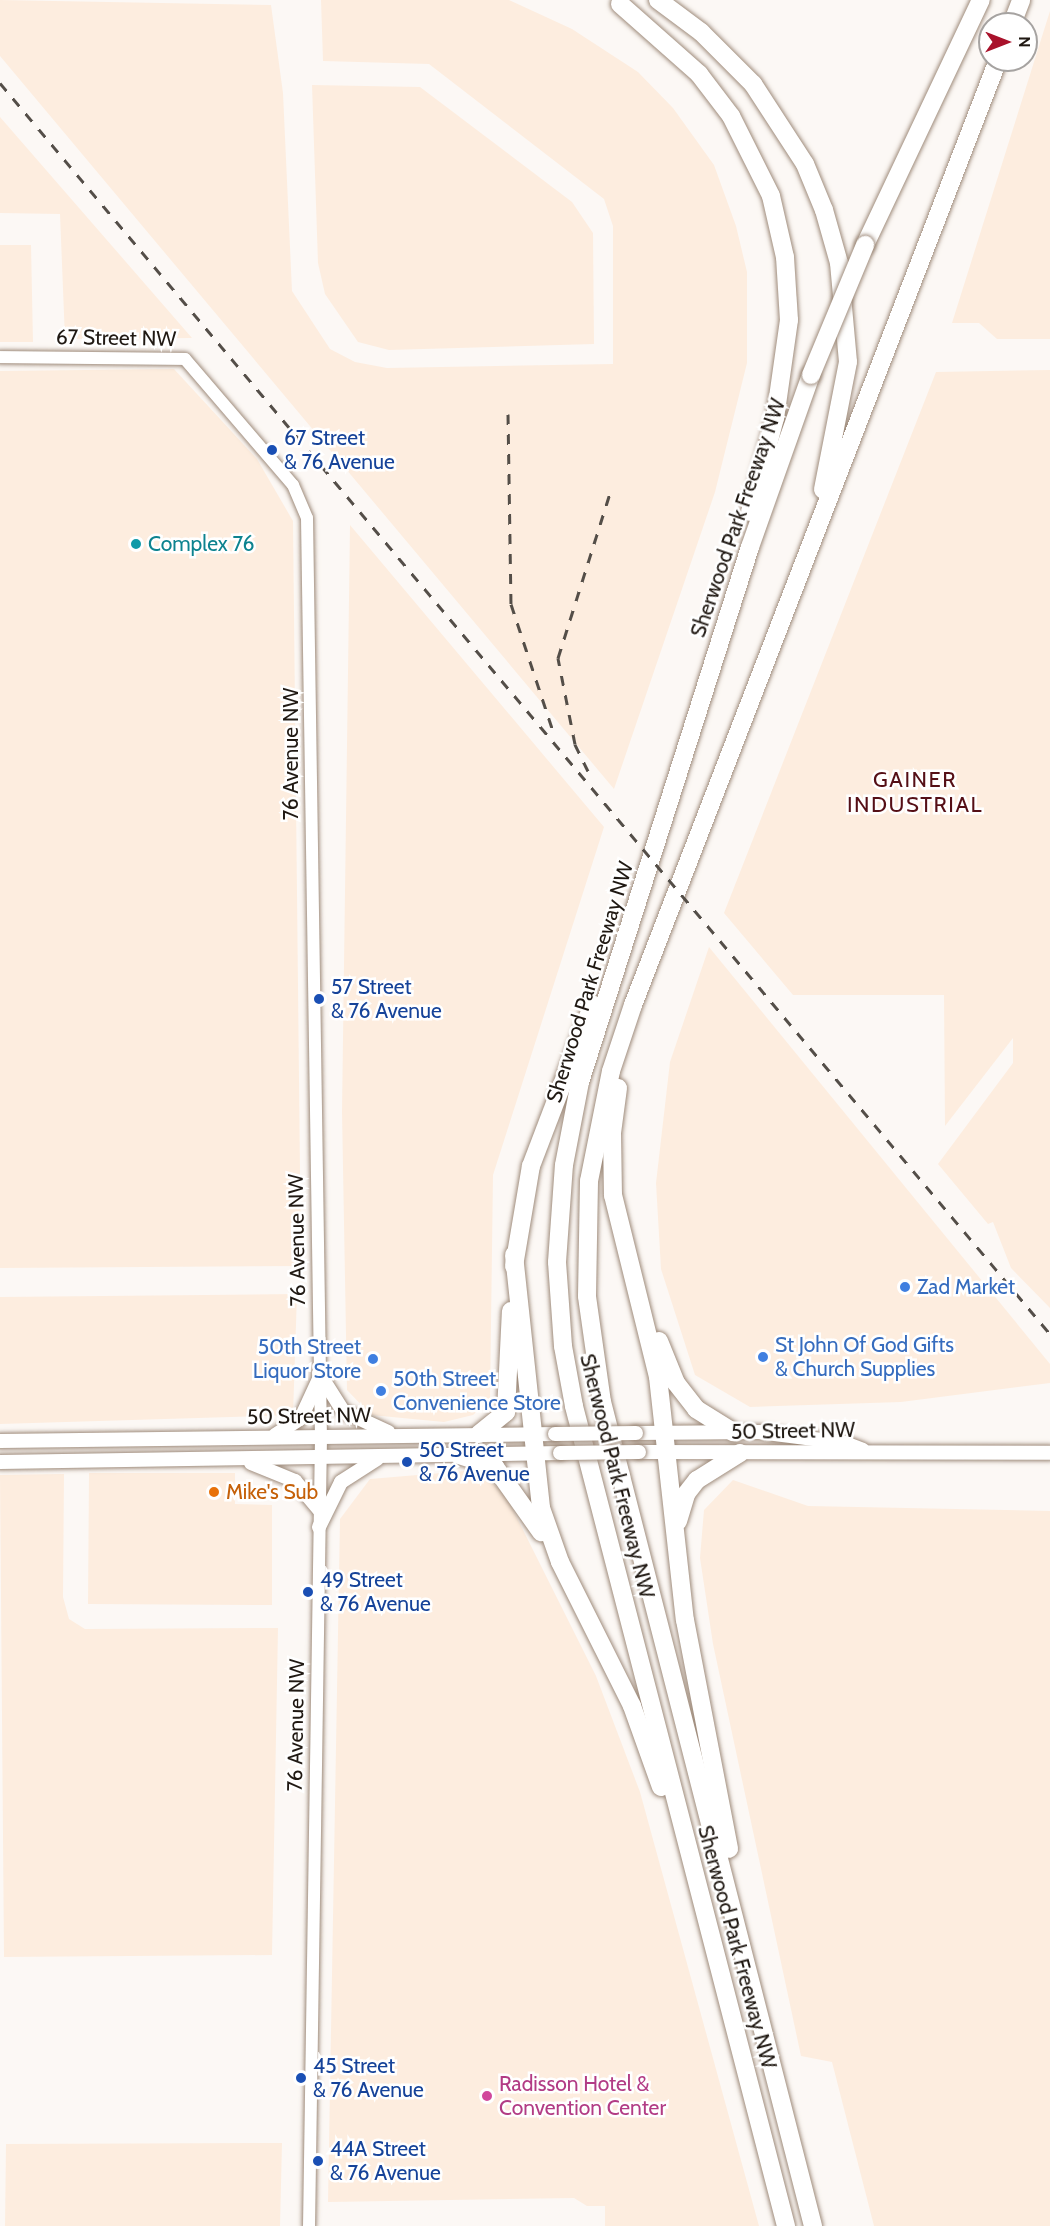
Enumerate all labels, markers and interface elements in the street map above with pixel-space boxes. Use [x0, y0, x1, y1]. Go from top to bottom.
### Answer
north arrow [978, 12, 1038, 72]
text: N [1015, 36, 1034, 48]
street label: 67 Street NW [56, 324, 176, 352]
street label: Sherwood Park Freeway NW [685, 395, 791, 641]
place label: 67 Street & 76 Avenue [284, 425, 395, 475]
marker: 67 Street & 76 Avenue [265, 443, 279, 457]
place label: Complex 76 [148, 531, 254, 557]
marker: Complex 76 [129, 537, 143, 551]
street label: 76 Avenue NW [278, 688, 304, 820]
district label: GAINER INDUSTRIAL [847, 766, 983, 818]
street label: Sherwood Park Freeway NW [541, 858, 639, 1106]
place label: 57 Street & 76 Avenue [331, 974, 442, 1024]
marker: 57 Street & 76 Avenue [312, 992, 326, 1006]
street label: 76 Avenue NW [283, 1173, 311, 1307]
place label: Zad Market [917, 1274, 1015, 1300]
marker: Zad Market [898, 1280, 912, 1294]
place label: St John Of God Gifts & Church Supplies [775, 1332, 954, 1382]
place label: 50th Street Liquor Store [253, 1334, 361, 1384]
marker: St John Of God Gifts & Church Supplies [756, 1350, 770, 1364]
street label: Sherwood Park Freeway NW [574, 1351, 660, 1601]
marker: 50th Street Liquor Store [366, 1352, 380, 1366]
place label: 50th Street Convenience Store [393, 1366, 561, 1416]
marker: 50th Street Convenience Store [374, 1384, 388, 1398]
street label: 50 Street NW [247, 1402, 371, 1430]
street label: 50 Street NW [731, 1417, 855, 1445]
place label: 50 Street & 76 Avenue [419, 1437, 530, 1487]
marker: 50 Street & 76 Avenue [400, 1455, 414, 1469]
place label: Mike's Sub [226, 1479, 318, 1505]
marker: Mike's Sub [207, 1485, 221, 1499]
place label: 49 Street & 76 Avenue [320, 1567, 431, 1617]
marker: 49 Street & 76 Avenue [301, 1585, 315, 1599]
street label: 76 Avenue NW [282, 1658, 310, 1792]
street label: Sherwood Park Freeway NW [692, 1823, 782, 2071]
place label: 45 Street & 76 Avenue [313, 2053, 424, 2103]
marker: 45 Street & 76 Avenue [294, 2071, 308, 2085]
place label: Radisson Hotel & Convention Center [499, 2071, 666, 2121]
marker: Radisson Hotel & Convention Center [480, 2089, 494, 2103]
place label: 44A Street & 76 Avenue [330, 2136, 441, 2186]
marker: 44A Street & 76 Avenue [311, 2154, 325, 2168]

